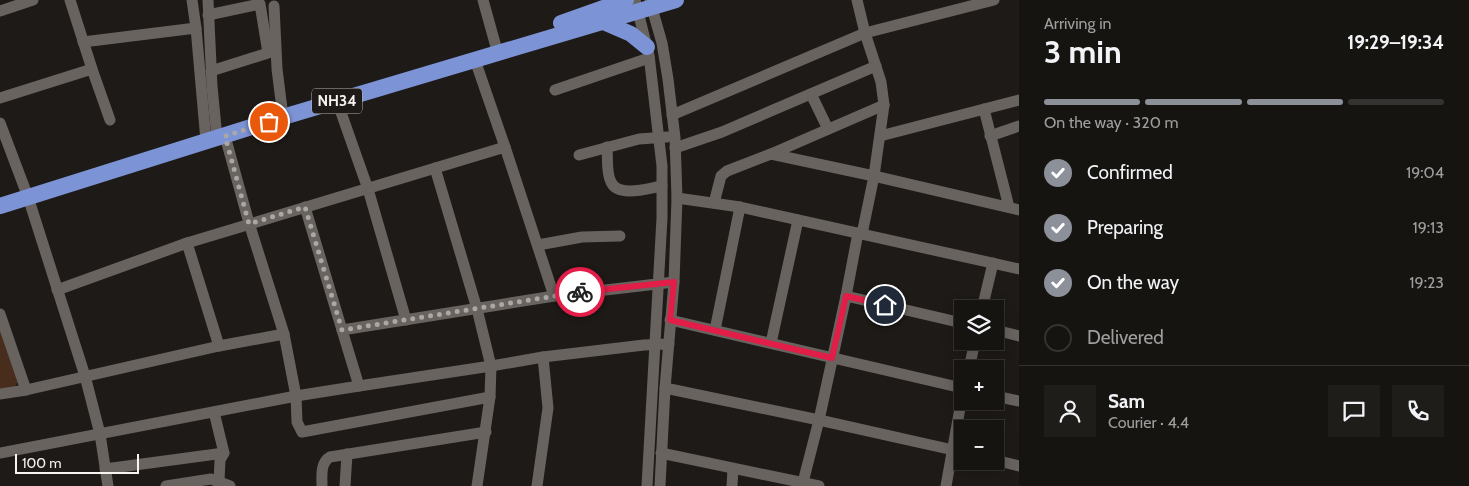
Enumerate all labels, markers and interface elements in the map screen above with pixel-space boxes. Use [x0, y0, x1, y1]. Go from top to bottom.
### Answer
text: Arriving in [1044, 14, 1111, 33]
text: 19:29–19:34 [1347, 31, 1444, 54]
text: 3 min [1044, 32, 1122, 71]
road number: NH34 [312, 88, 362, 114]
pin [248, 101, 290, 143]
icon: bag [255, 108, 283, 136]
text: On the way · 320 m [1044, 113, 1178, 132]
icon: check [1044, 159, 1072, 187]
text: Confirmed [1087, 161, 1173, 184]
text: 19:04 [1406, 163, 1444, 182]
icon: check [1044, 214, 1072, 242]
text: Preparing [1087, 216, 1163, 239]
text: 19:13 [1412, 218, 1444, 237]
courier [555, 267, 605, 317]
icon: check [1044, 269, 1072, 297]
text: On the way [1087, 271, 1179, 294]
text: 19:23 [1409, 273, 1444, 292]
icon: bike [566, 278, 594, 306]
pin [864, 284, 906, 326]
icon: home [871, 291, 899, 319]
map controls [954, 300, 1004, 470]
button: layers [954, 300, 1004, 350]
text: Delivered [1087, 326, 1164, 349]
button: + [954, 360, 1004, 410]
button: person [1044, 385, 1096, 437]
button: chat [1328, 385, 1380, 437]
button: phone [1392, 385, 1444, 437]
text: Sam [1108, 390, 1145, 413]
text: Courier · 4.4 [1108, 413, 1189, 432]
button: − [954, 420, 1004, 470]
scale bar [15, 451, 139, 474]
text: 100 m [22, 454, 62, 472]

